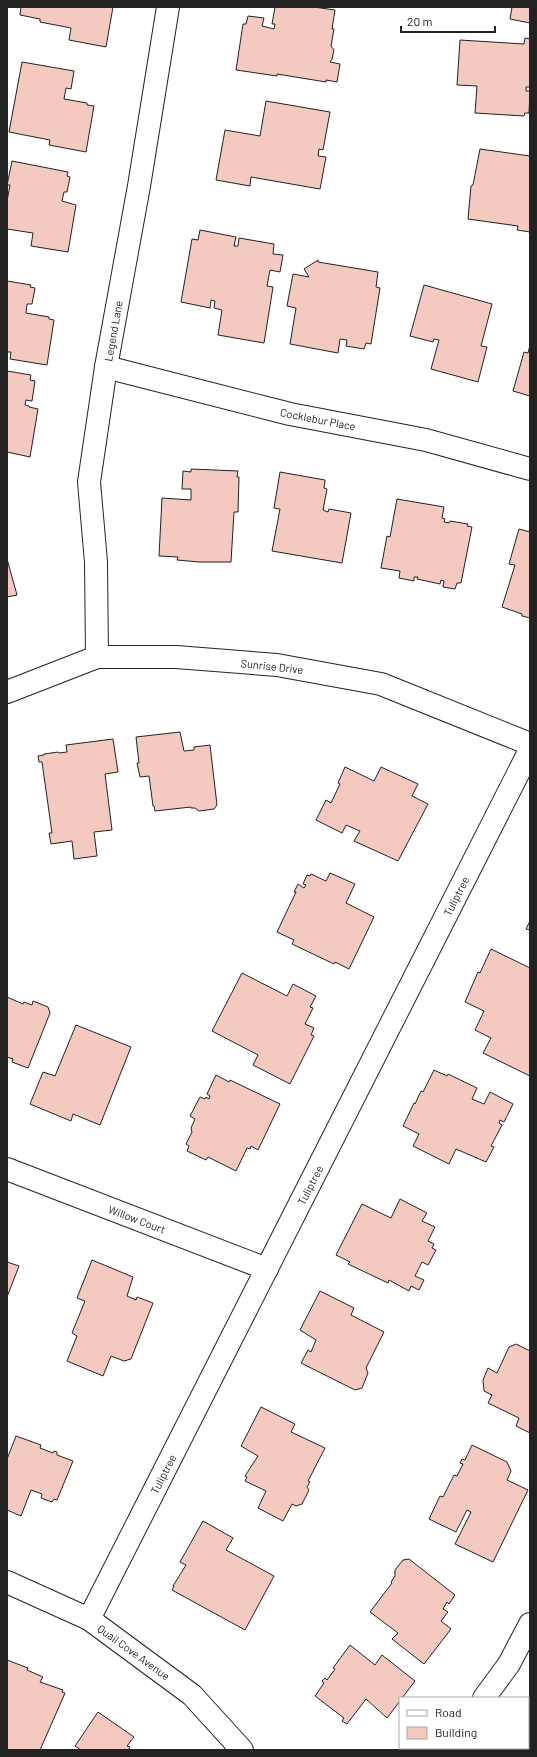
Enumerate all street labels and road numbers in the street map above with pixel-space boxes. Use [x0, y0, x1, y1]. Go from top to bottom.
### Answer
street label: Legend Lane [101, 299, 125, 362]
street label: Cocklebur Place [279, 405, 357, 433]
street label: Sunrise Drive [240, 656, 304, 676]
street label: Tuliptree [440, 874, 472, 918]
street label: Tuliptree [294, 1163, 326, 1207]
street label: Willow Court [107, 1202, 167, 1236]
street label: Tuliptree [147, 1452, 179, 1496]
street label: Quail Cove Avenue [95, 1621, 173, 1683]

